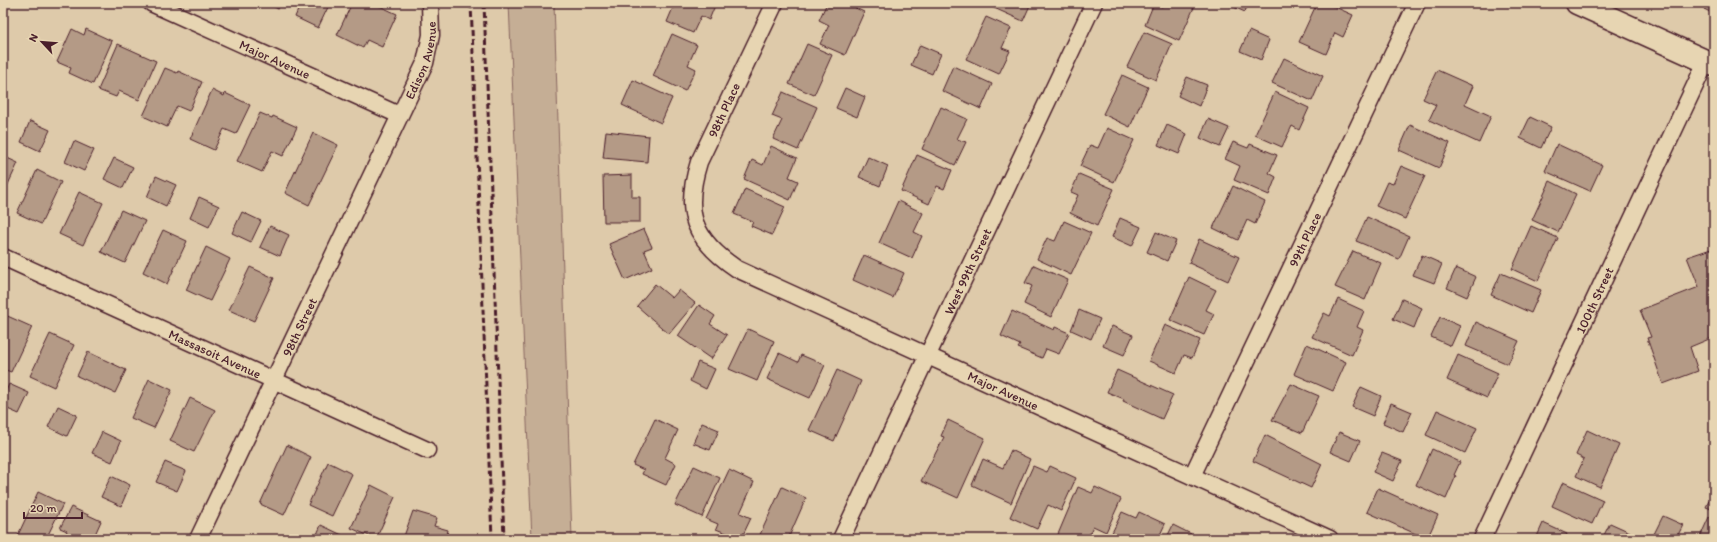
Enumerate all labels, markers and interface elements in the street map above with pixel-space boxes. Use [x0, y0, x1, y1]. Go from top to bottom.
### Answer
street label: Edison Avenue [401, 21, 438, 101]
north arrow [22, 22, 62, 62]
text: N [26, 32, 41, 44]
street label: Major Avenue [237, 36, 313, 81]
street label: 98th Place [705, 80, 743, 140]
street label: 99th Place [1285, 210, 1324, 269]
street label: West 99th Street [941, 226, 994, 317]
street label: 100th Street [1572, 265, 1616, 335]
street label: 98th Street [279, 295, 320, 359]
street label: Massasoit Avenue [166, 326, 264, 381]
street label: Major Avenue [966, 368, 1041, 413]
scale bar [24, 494, 82, 520]
text: 20 m [30, 501, 57, 515]

